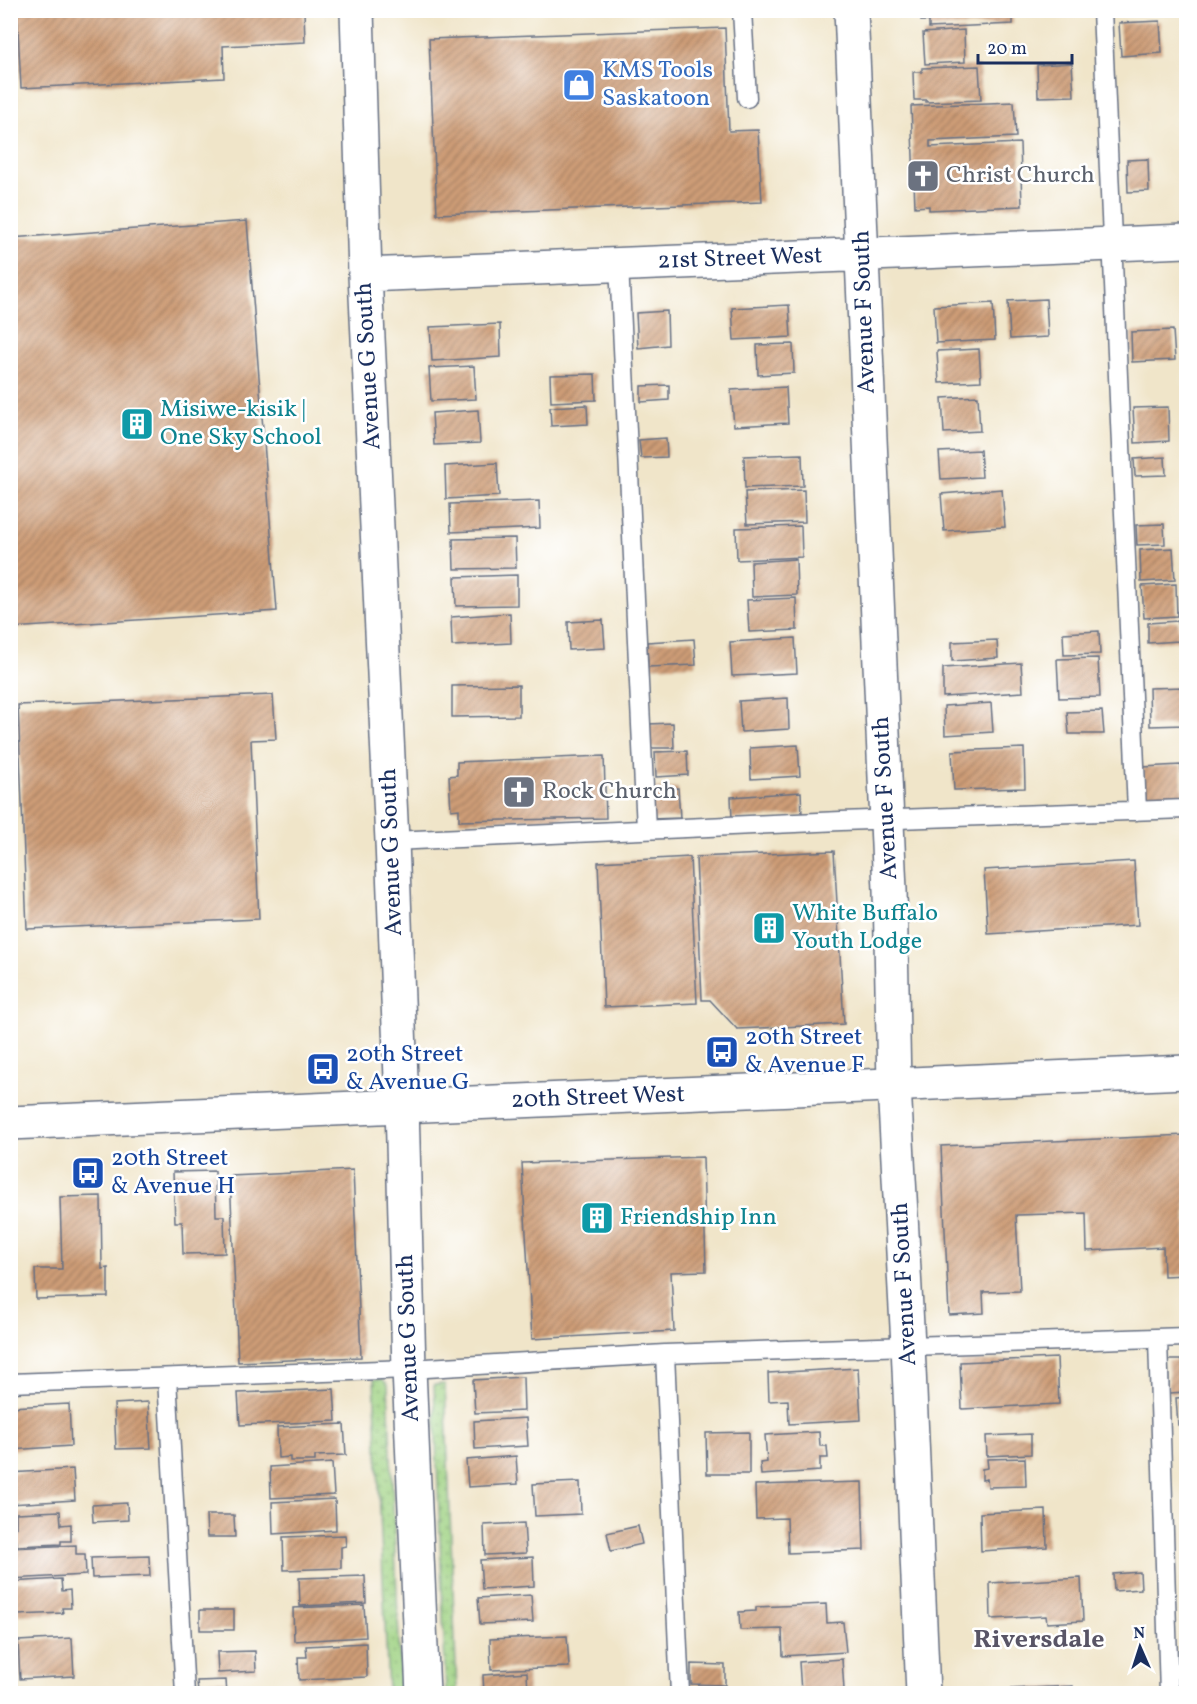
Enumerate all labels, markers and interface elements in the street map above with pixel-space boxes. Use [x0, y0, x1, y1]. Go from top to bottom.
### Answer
scale bar [978, 27, 1072, 65]
text: 20 m [987, 37, 1027, 62]
place label: KMS Tools Saskatoon [602, 54, 713, 116]
shop icon: KMS Tools Saskatoon [561, 67, 597, 103]
church icon: Christ Church [905, 158, 941, 194]
place label: Christ Church [946, 159, 1095, 193]
street label: Avenue F South [845, 230, 885, 394]
street label: 21st Street West [657, 239, 823, 279]
street label: Avenue G South [348, 281, 390, 451]
place label: Misiwe-kisik | One Sky School [160, 393, 322, 455]
building icon: Misiwe-kisik | One Sky School [119, 406, 155, 442]
street label: Avenue F South [865, 715, 907, 881]
street label: Avenue G South [372, 767, 412, 937]
church icon: Rock Church [501, 774, 537, 810]
place label: Rock Church [542, 775, 677, 809]
place label: White Buffalo Youth Lodge [792, 897, 938, 959]
building icon: White Buffalo Youth Lodge [751, 910, 787, 946]
place label: 20th Street & Avenue F [745, 1021, 864, 1083]
bus stop icon: 20th Street & Avenue F [704, 1034, 740, 1070]
place label: 20th Street & Avenue G [346, 1038, 469, 1100]
bus stop icon: 20th Street & Avenue G [305, 1051, 341, 1087]
street label: 20th Street West [511, 1078, 685, 1118]
place label: 20th Street & Avenue H [111, 1142, 235, 1204]
bus stop icon: 20th Street & Avenue H [70, 1155, 106, 1191]
building icon: Friendship Inn [579, 1200, 615, 1236]
place label: Friendship Inn [620, 1201, 777, 1235]
street label: Avenue F South [884, 1201, 926, 1367]
street label: Avenue G South [389, 1253, 429, 1423]
north arrow [1110, 1617, 1170, 1677]
district label: Riversdale [973, 1622, 1105, 1658]
text: N [1133, 1623, 1146, 1645]

